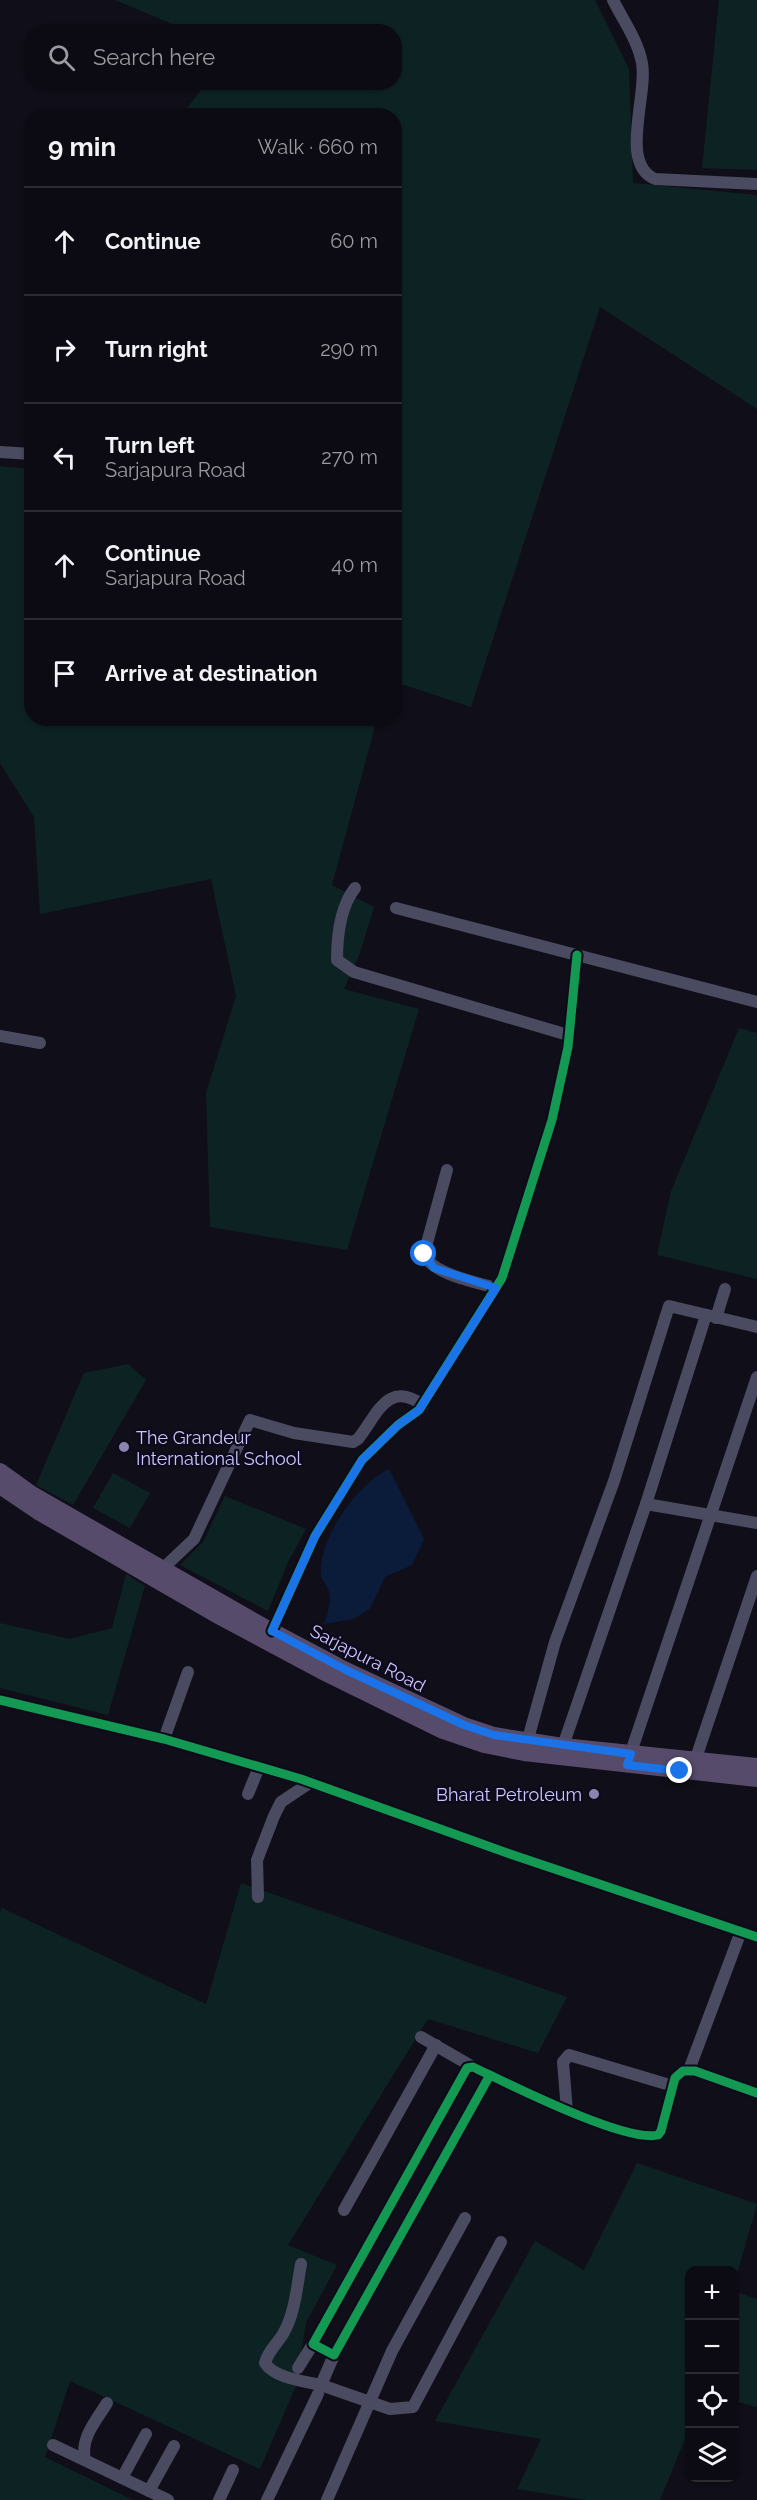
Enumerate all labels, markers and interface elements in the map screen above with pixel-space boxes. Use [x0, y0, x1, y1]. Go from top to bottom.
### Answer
search box [24, 24, 402, 90]
icon: search [45, 41, 78, 74]
text: Search here [93, 44, 215, 70]
text: 9 min [48, 132, 116, 162]
text: Walk · 660 m [257, 135, 378, 159]
icon: ahead [48, 225, 81, 258]
text: Continue [105, 228, 201, 254]
text: 60 m [330, 229, 378, 253]
icon: right [48, 333, 81, 366]
text: Turn right [105, 336, 208, 362]
text: 290 m [320, 337, 378, 361]
text: Turn left [105, 432, 195, 458]
icon: left [48, 441, 81, 474]
text: 270 m [321, 445, 378, 469]
text: Sarjapura Road [105, 458, 246, 482]
text: Continue [105, 540, 201, 566]
icon: ahead [48, 549, 81, 582]
text: 40 m [331, 553, 378, 577]
text: Sarjapura Road [105, 566, 246, 590]
icon: arrive [48, 657, 81, 690]
text: Arrive at destination [105, 660, 318, 686]
route start [410, 1240, 436, 1266]
place label: The Grandeur International School [136, 1427, 301, 1469]
marker: The Grandeur International School [117, 1440, 131, 1454]
street label: Sarjapura Road [307, 1620, 429, 1696]
route end [666, 1757, 692, 1783]
place label: Bharat Petroleum [436, 1784, 582, 1805]
marker: Bharat Petroleum [587, 1787, 601, 1801]
map controls [685, 2266, 739, 2482]
button: + [685, 2266, 739, 2320]
button: − [685, 2320, 739, 2374]
button: locate [685, 2374, 739, 2428]
button: layers [685, 2428, 739, 2482]

